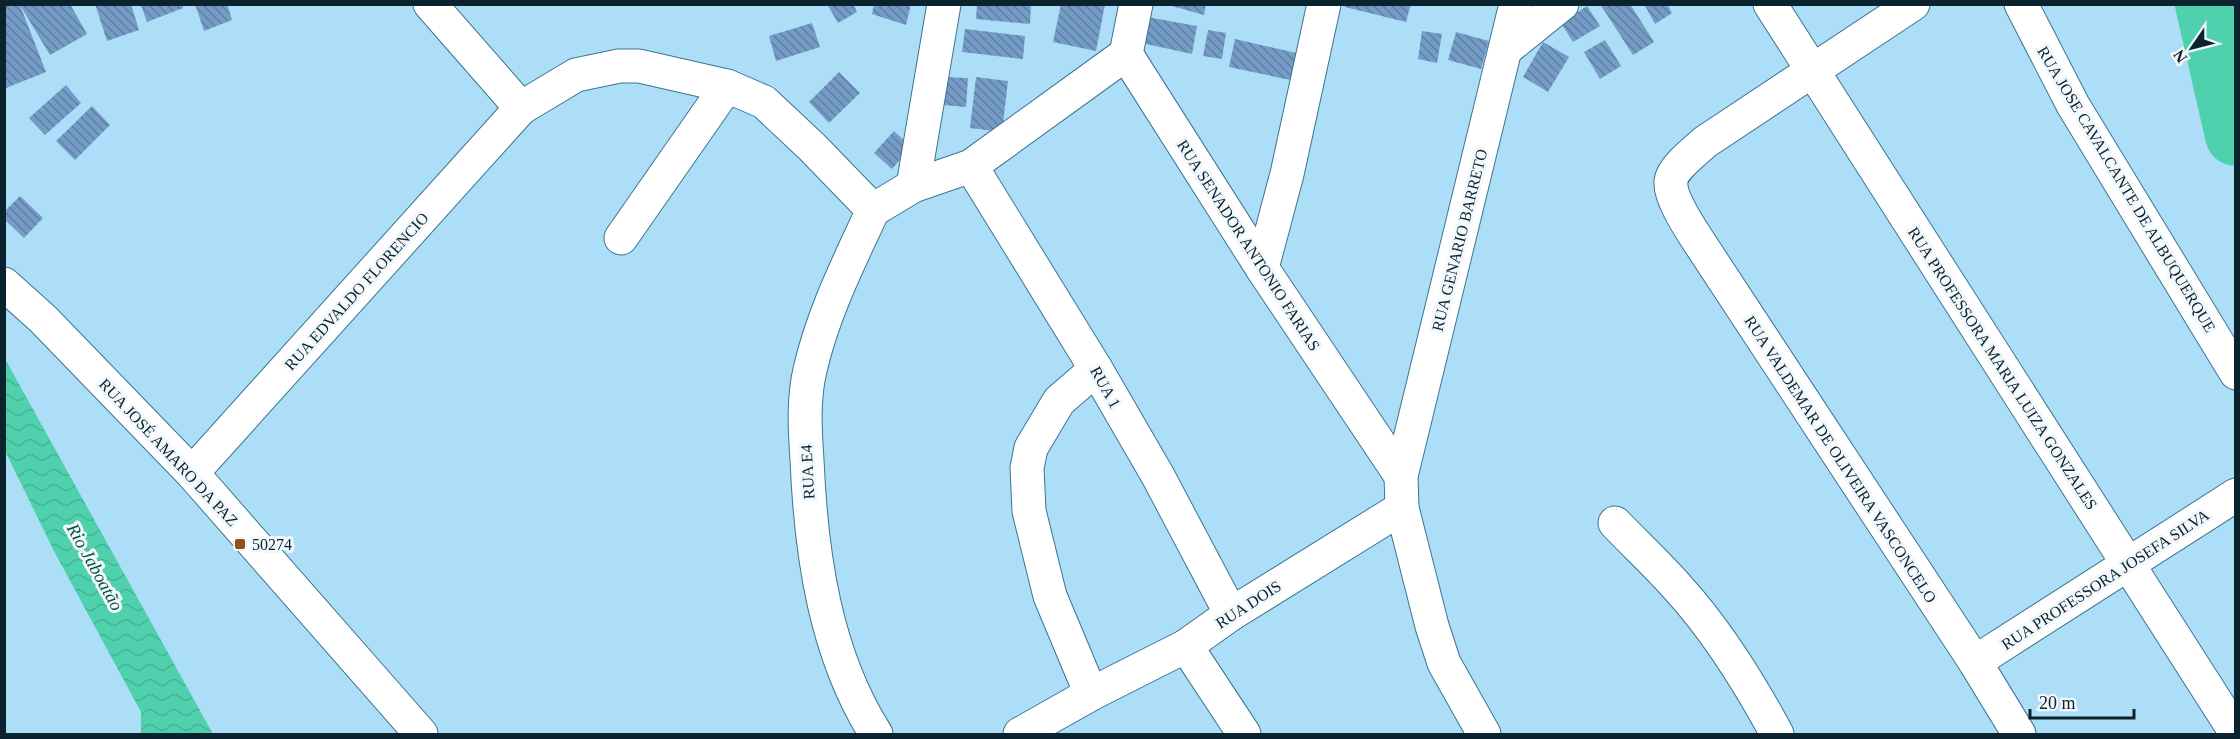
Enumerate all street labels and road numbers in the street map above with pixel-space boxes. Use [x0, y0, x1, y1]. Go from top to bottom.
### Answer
street label: RUA JOSE CAVALCANTE DE ALBUQUERQUE [2033, 42, 2221, 336]
street label: RUA SENADOR ANTONIO FARIAS [1174, 137, 1323, 354]
street label: RUA GENARIO BARRETO [1429, 147, 1490, 333]
street label: RUA EDVALDO FLORENCIO [281, 209, 432, 374]
street label: RUA PROFESSORA MARIA LUIZA GONZALES [1905, 224, 2100, 513]
street label: RUA VALDEMAR DE OLIVEIRA VASCONCELO [1741, 313, 1940, 606]
street label: RUA 1 [1087, 363, 1124, 411]
street label: RUA JOSÉ AMARO DA PAZ [96, 375, 242, 529]
street label: RUA E4 [798, 444, 817, 500]
street label: RUA PROFESSORA JOSEFA SILVA [1998, 506, 2213, 653]
street label: RUA DOIS [1213, 577, 1284, 632]

